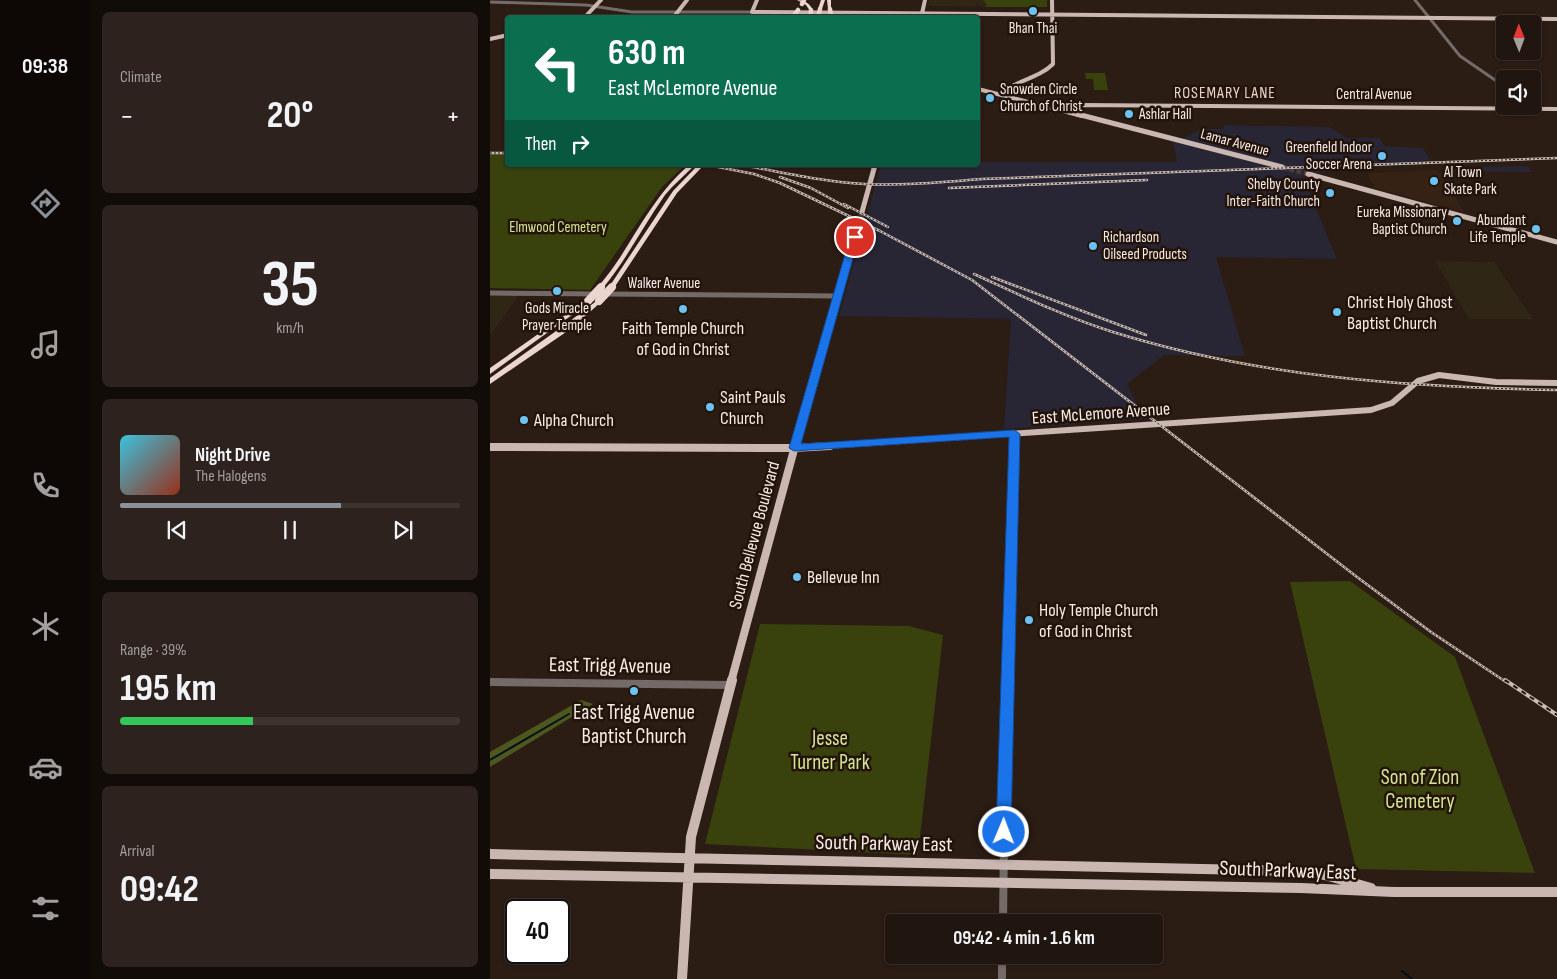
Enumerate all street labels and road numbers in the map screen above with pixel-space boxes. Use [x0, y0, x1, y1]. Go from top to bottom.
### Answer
street label: Central Avenue [1336, 85, 1412, 104]
street label: Lamar Avenue [1199, 124, 1271, 161]
street label: Walker Avenue [628, 274, 700, 293]
street label: East McLemore Avenue [1031, 398, 1171, 429]
street label: South Bellevue Boulevard [725, 459, 784, 611]
street label: East Trigg Avenue [549, 652, 671, 679]
street label: South Parkway East [815, 830, 953, 857]
street label: South Parkway East [1219, 856, 1357, 885]

